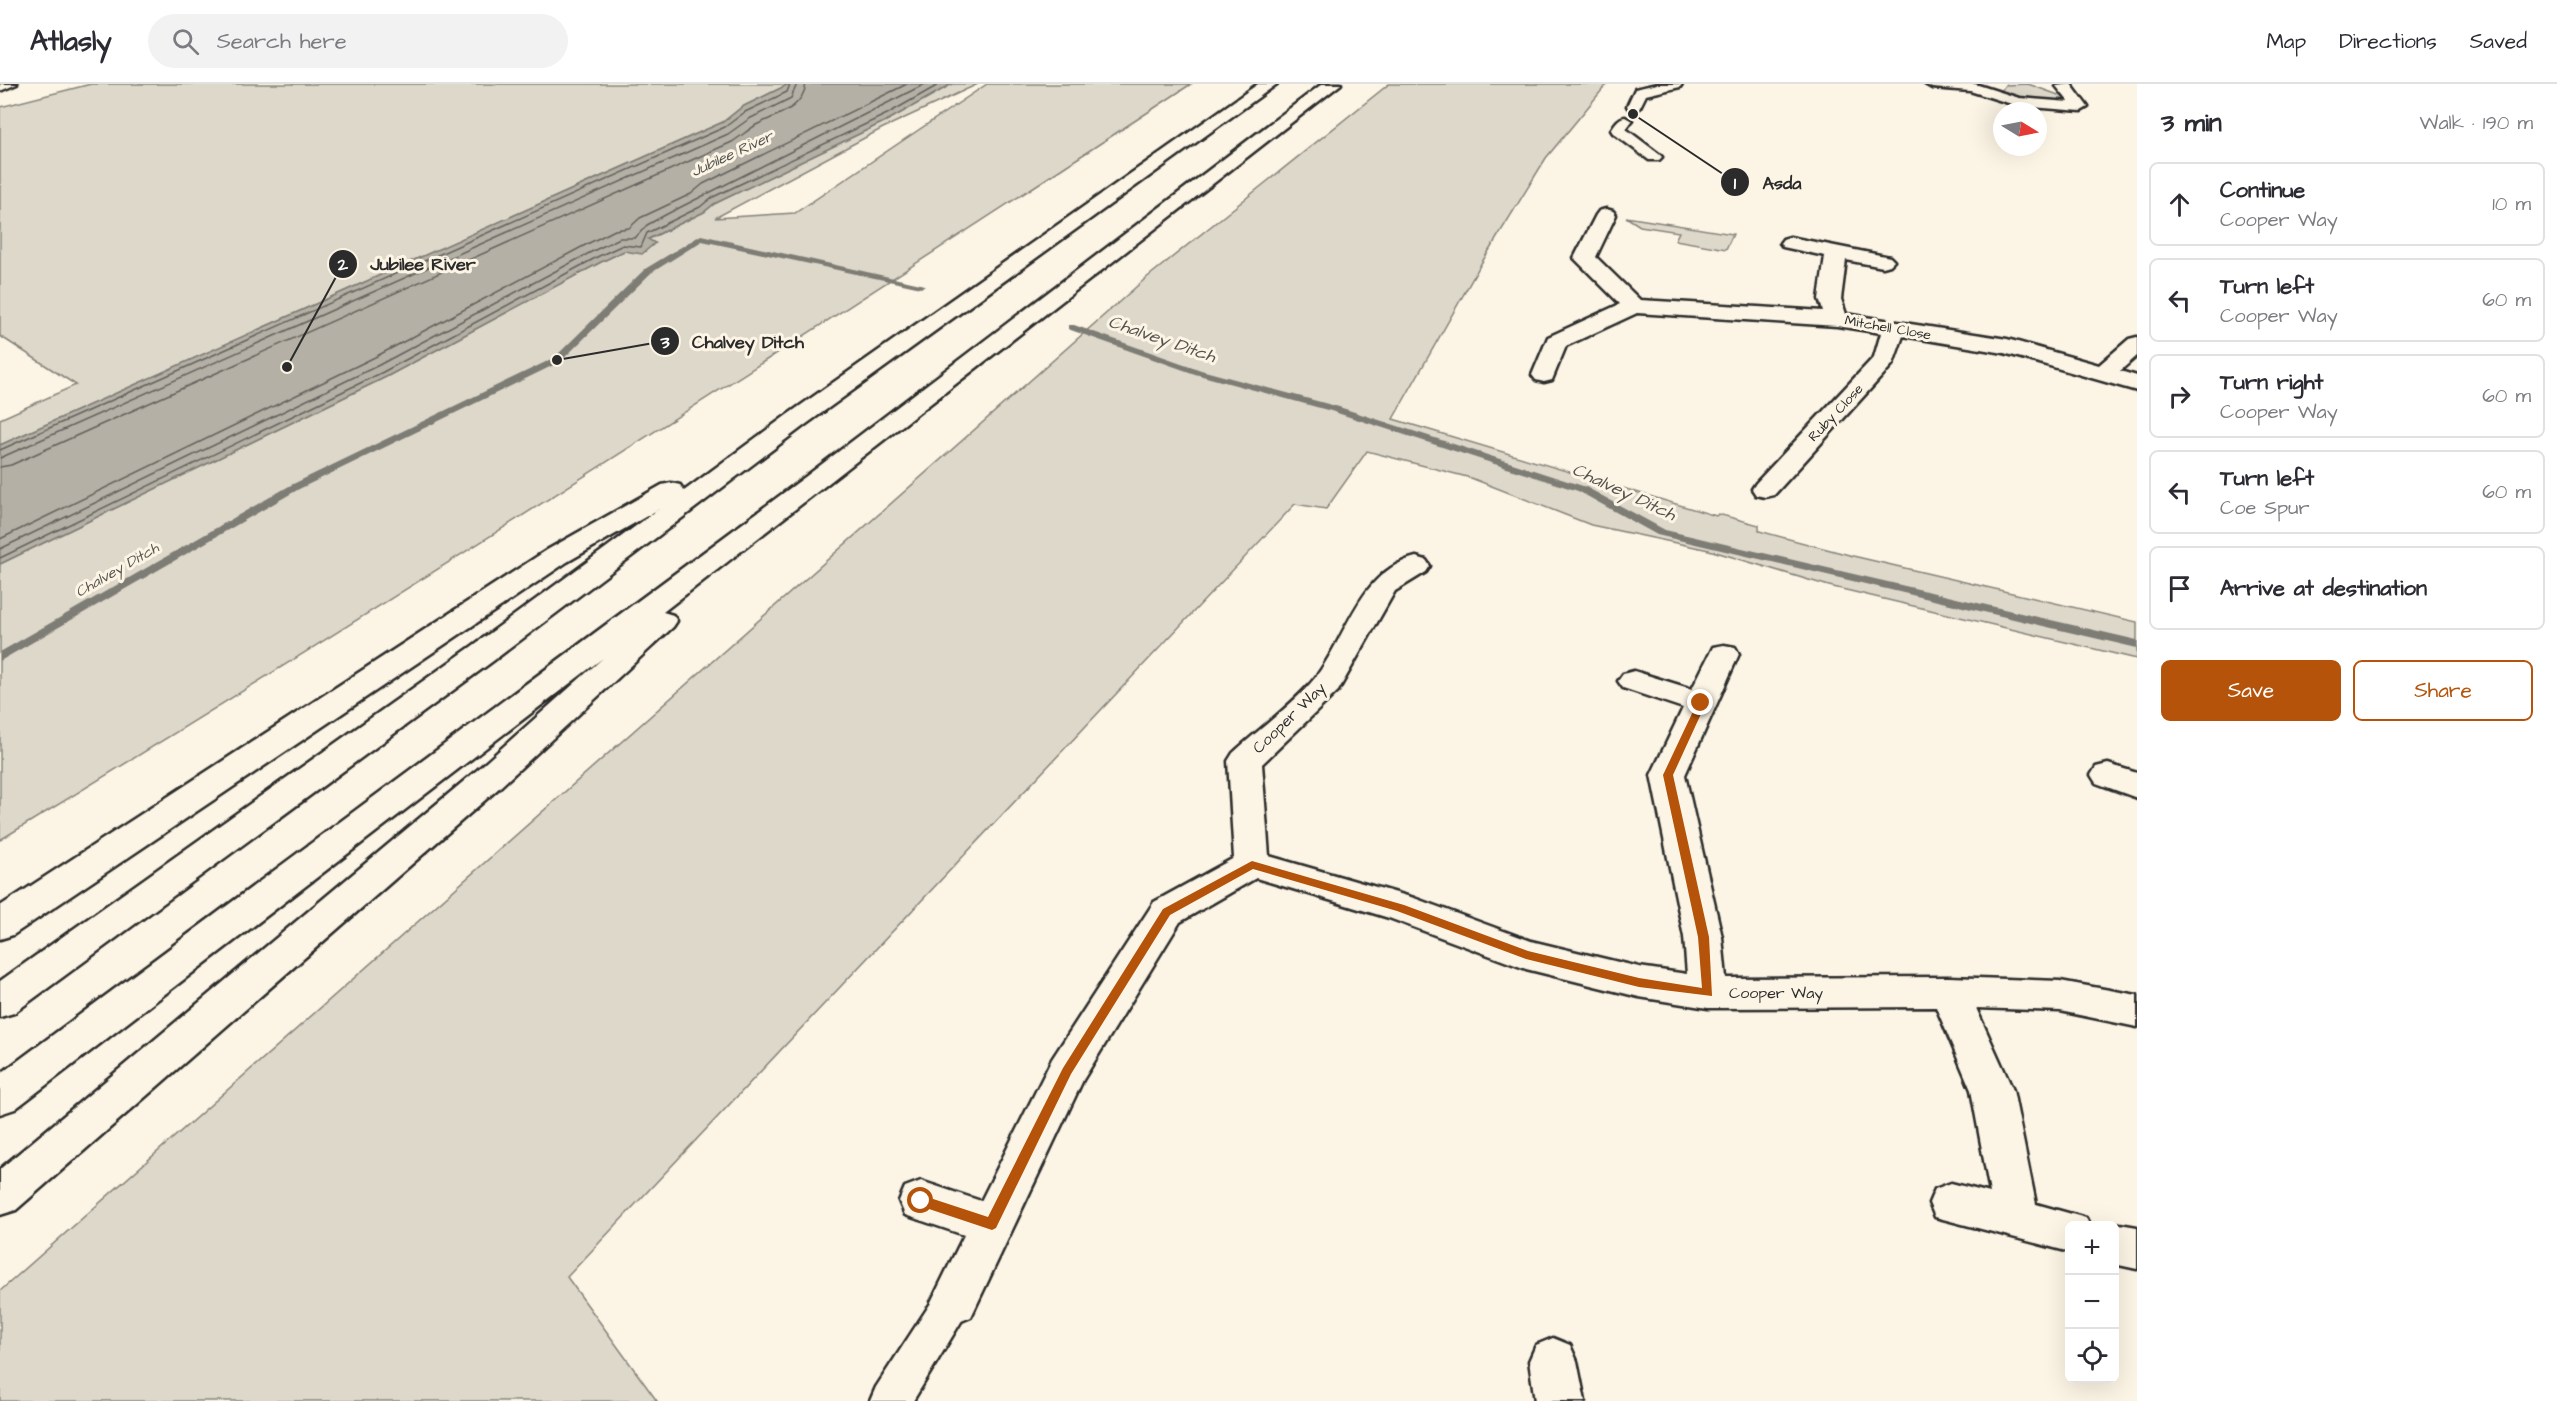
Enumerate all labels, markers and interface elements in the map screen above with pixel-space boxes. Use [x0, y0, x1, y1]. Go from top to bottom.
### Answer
search box [148, 14, 568, 68]
text: Atlasly [30, 22, 112, 61]
icon: search [169, 25, 202, 58]
text: Search here [217, 26, 347, 57]
text: Map [2266, 27, 2306, 56]
text: Directions [2339, 27, 2437, 56]
text: Saved [2470, 27, 2527, 56]
north arrow [1993, 102, 2047, 156]
text: 3 min [2161, 105, 2222, 141]
text: Walk · 190 m [2420, 109, 2533, 137]
water label: Jubilee River [688, 125, 778, 182]
callout: Asda [1720, 164, 1813, 200]
text: 1 [1734, 171, 1737, 196]
text: Asda [1763, 171, 1802, 196]
text: Continue [2220, 175, 2305, 206]
icon: ahead [2163, 188, 2196, 221]
text: 10 m [2492, 190, 2531, 218]
text: Cooper Way [2220, 206, 2338, 234]
callout: Jubilee River [328, 246, 488, 282]
text: 2 [337, 252, 349, 277]
text: Jubilee River [369, 252, 476, 277]
text: Turn left [2220, 271, 2314, 302]
icon: left [2163, 284, 2196, 317]
text: 60 m [2482, 286, 2531, 314]
text: Cooper Way [2220, 302, 2338, 330]
water label: Chalvey Ditch [1105, 309, 1220, 370]
street label: Mitchell Close [1843, 311, 1933, 346]
callout: Chalvey Ditch [650, 323, 816, 359]
text: 3 [659, 330, 670, 355]
text: Chalvey Ditch [692, 330, 805, 356]
text: Turn right [2220, 367, 2323, 398]
street label: Ruby Close [1804, 379, 1868, 446]
icon: right [2163, 380, 2196, 413]
text: 60 m [2482, 382, 2531, 410]
text: Cooper Way [2220, 398, 2338, 426]
water label: Chalvey Ditch [1568, 457, 1681, 528]
text: Turn left [2220, 463, 2314, 494]
icon: left [2163, 476, 2196, 509]
text: 60 m [2482, 478, 2531, 506]
text: Coe Spur [2220, 494, 2309, 522]
water label: Chalvey Ditch [71, 537, 164, 603]
icon: arrive [2163, 572, 2196, 605]
text: Arrive at destination [2220, 573, 2427, 604]
button: Save [2161, 660, 2341, 721]
button: Share [2353, 660, 2533, 721]
street label: Cooper Way [1248, 677, 1331, 759]
route end [1687, 689, 1713, 715]
street label: Cooper Way [1729, 982, 1823, 1005]
route start [907, 1187, 933, 1213]
map controls [2065, 1221, 2119, 1383]
button: + [2065, 1221, 2119, 1275]
button: − [2065, 1275, 2119, 1329]
button: locate [2065, 1329, 2119, 1383]

